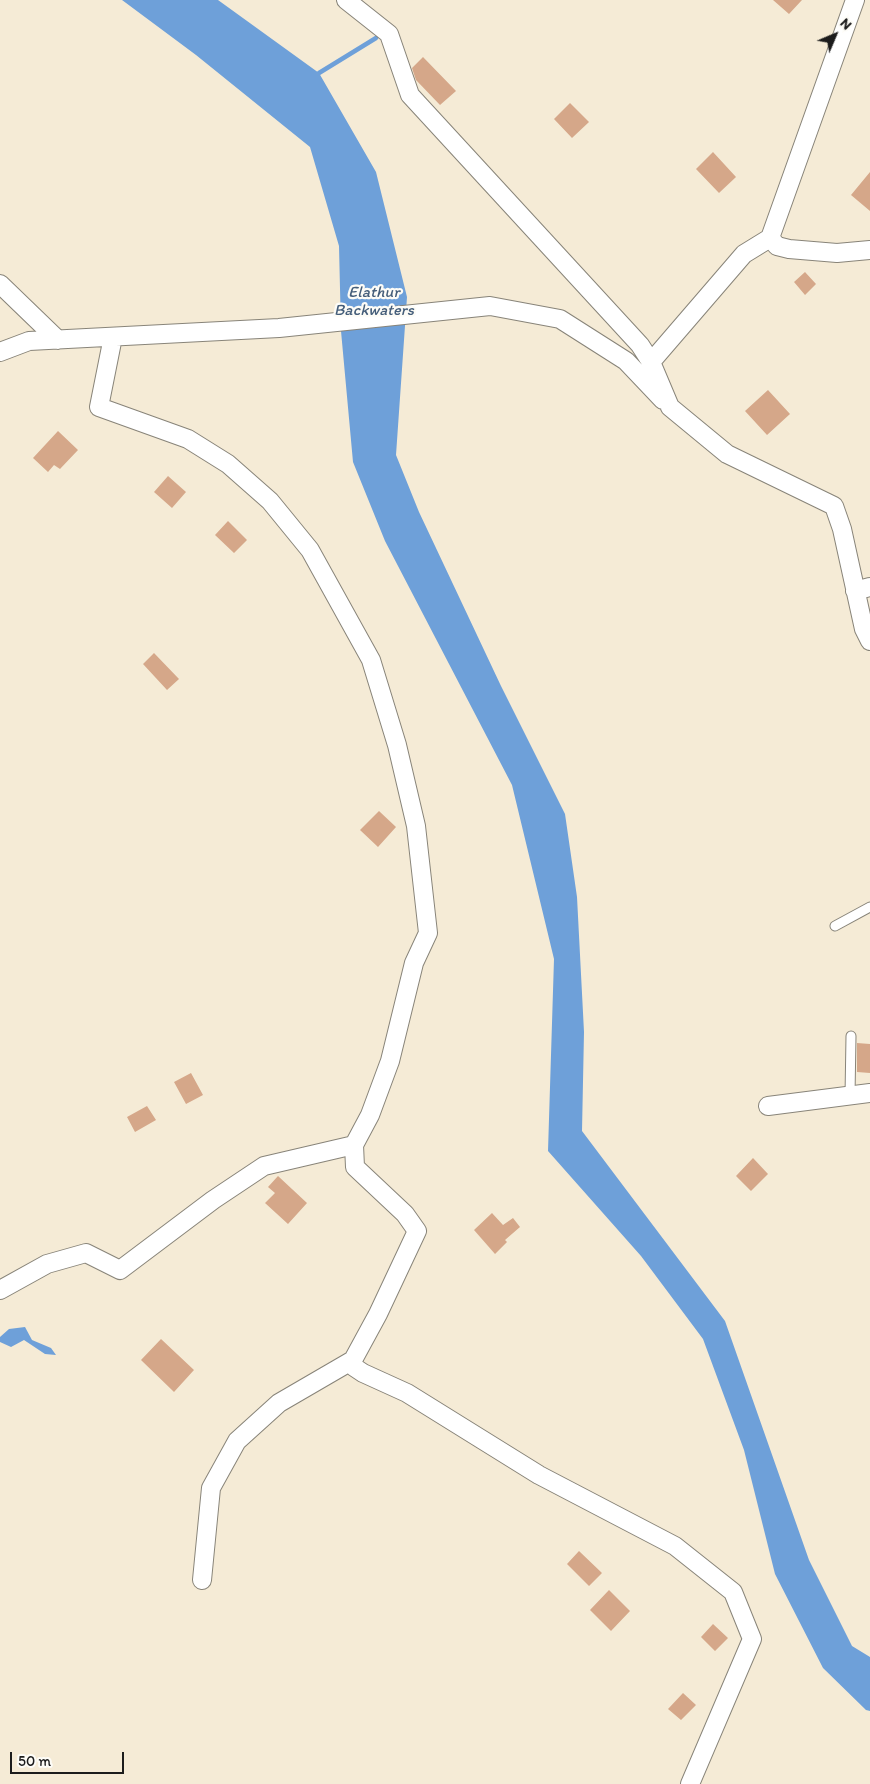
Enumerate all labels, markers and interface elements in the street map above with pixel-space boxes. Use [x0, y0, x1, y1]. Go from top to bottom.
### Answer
north arrow [810, 10, 860, 60]
text: N [837, 15, 855, 33]
water label: Elathur Backwaters [334, 283, 414, 321]
scale bar [12, 1742, 126, 1774]
text: 50 m [18, 1752, 51, 1770]

